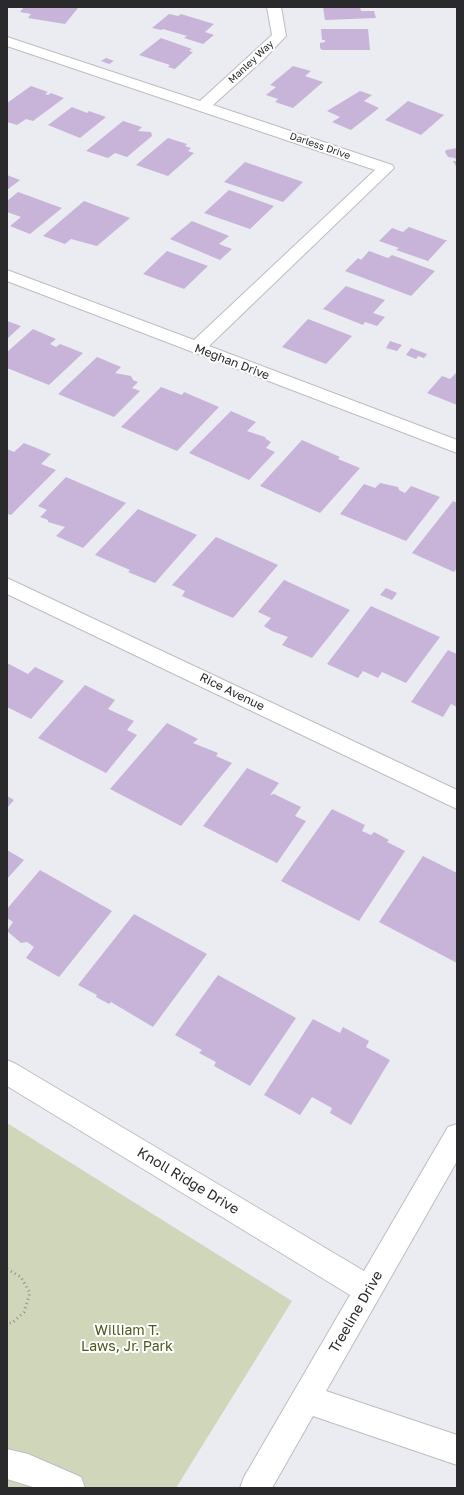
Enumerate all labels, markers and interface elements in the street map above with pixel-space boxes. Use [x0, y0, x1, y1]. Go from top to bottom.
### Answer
street label: Manley Way [226, 38, 276, 86]
street label: Darless Drive [288, 130, 352, 162]
street label: Meghan Drive [193, 341, 271, 383]
street label: Rice Avenue [197, 670, 267, 714]
street label: Knoll Ridge Drive [134, 1144, 242, 1218]
street label: Treeline Drive [326, 1268, 386, 1356]
park label: William T. Laws, Jr. Park [81, 1323, 173, 1356]

